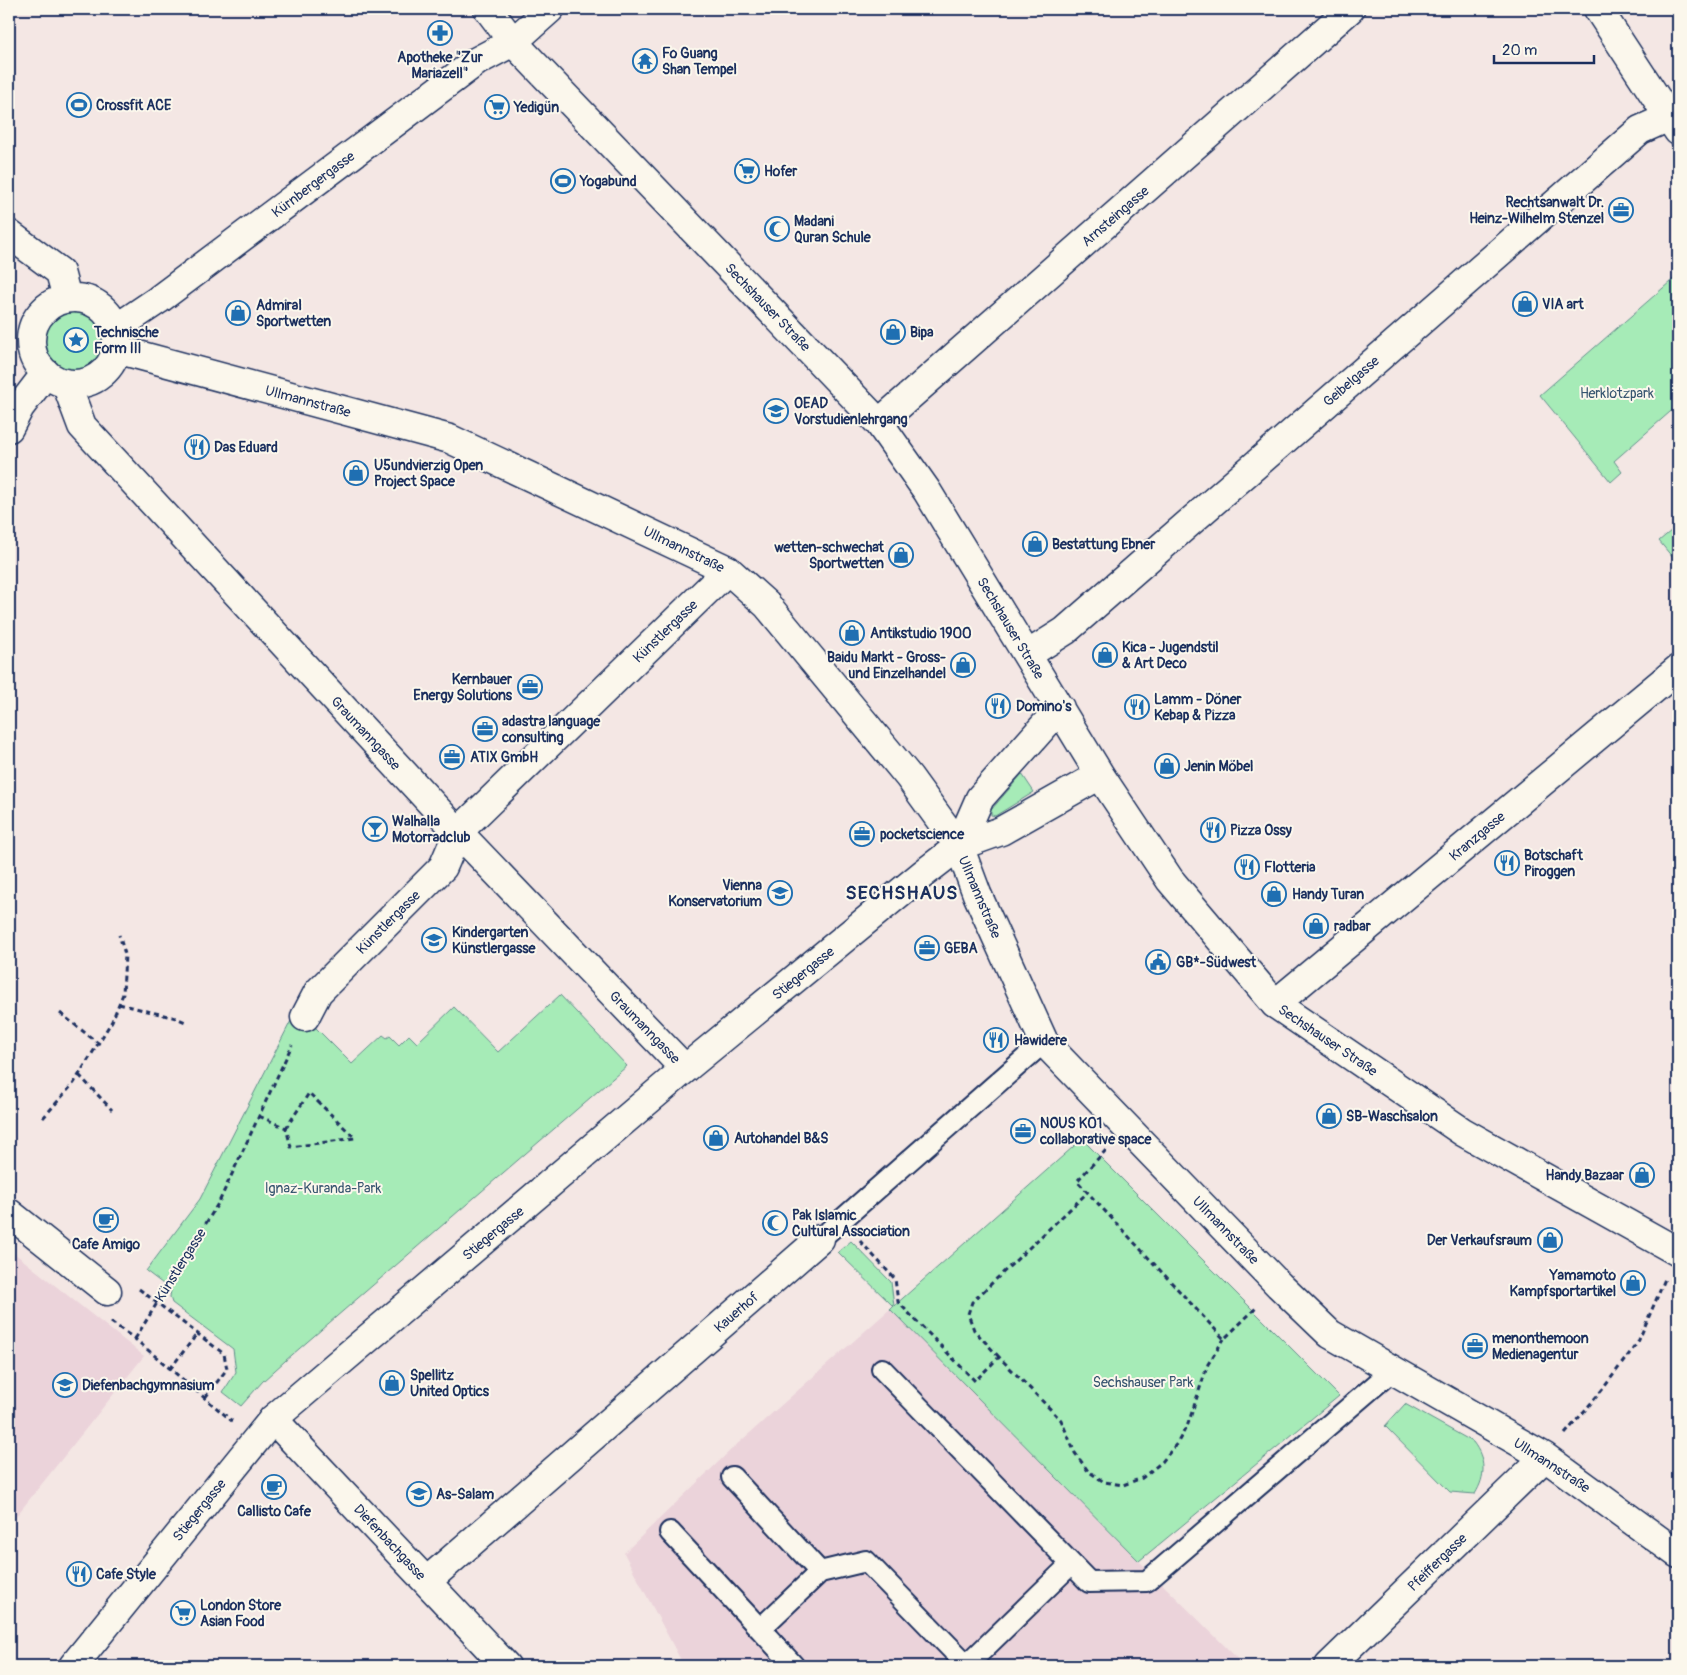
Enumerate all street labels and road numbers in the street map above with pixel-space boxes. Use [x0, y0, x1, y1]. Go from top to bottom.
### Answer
street label: Kürnbergergasse [269, 148, 358, 221]
street label: Arnsteingasse [1078, 182, 1153, 250]
street label: Sechshauser Straße [721, 260, 814, 355]
street label: Geibelgasse [1320, 352, 1383, 410]
street label: Ullmannstraße [263, 382, 353, 421]
street label: Ullmannstraße [641, 523, 727, 576]
street label: Sechshauser Straße [973, 574, 1048, 682]
street label: Künstlergasse [629, 596, 701, 666]
street label: Graumanngasse [327, 693, 404, 774]
street label: Kranzgasse [1446, 808, 1509, 865]
street label: Ullmannstraße [955, 853, 1005, 941]
street label: Künstlergasse [353, 887, 424, 958]
street label: Stiegergasse [769, 943, 838, 1004]
street label: Graumanngasse [606, 987, 684, 1067]
street label: Sechshauser Straße [1275, 1001, 1381, 1080]
street label: Ullmannstraße [1189, 1193, 1262, 1268]
street label: Stiegergasse [459, 1203, 528, 1264]
street label: Künstlergasse [151, 1225, 210, 1305]
street label: Kauerhof [711, 1288, 762, 1336]
street label: Ullmannstraße [1510, 1434, 1593, 1497]
street label: Stiegergasse [169, 1476, 230, 1545]
street label: Diefenbachgasse [350, 1501, 429, 1584]
street label: Pfeiffergasse [1404, 1530, 1471, 1595]

